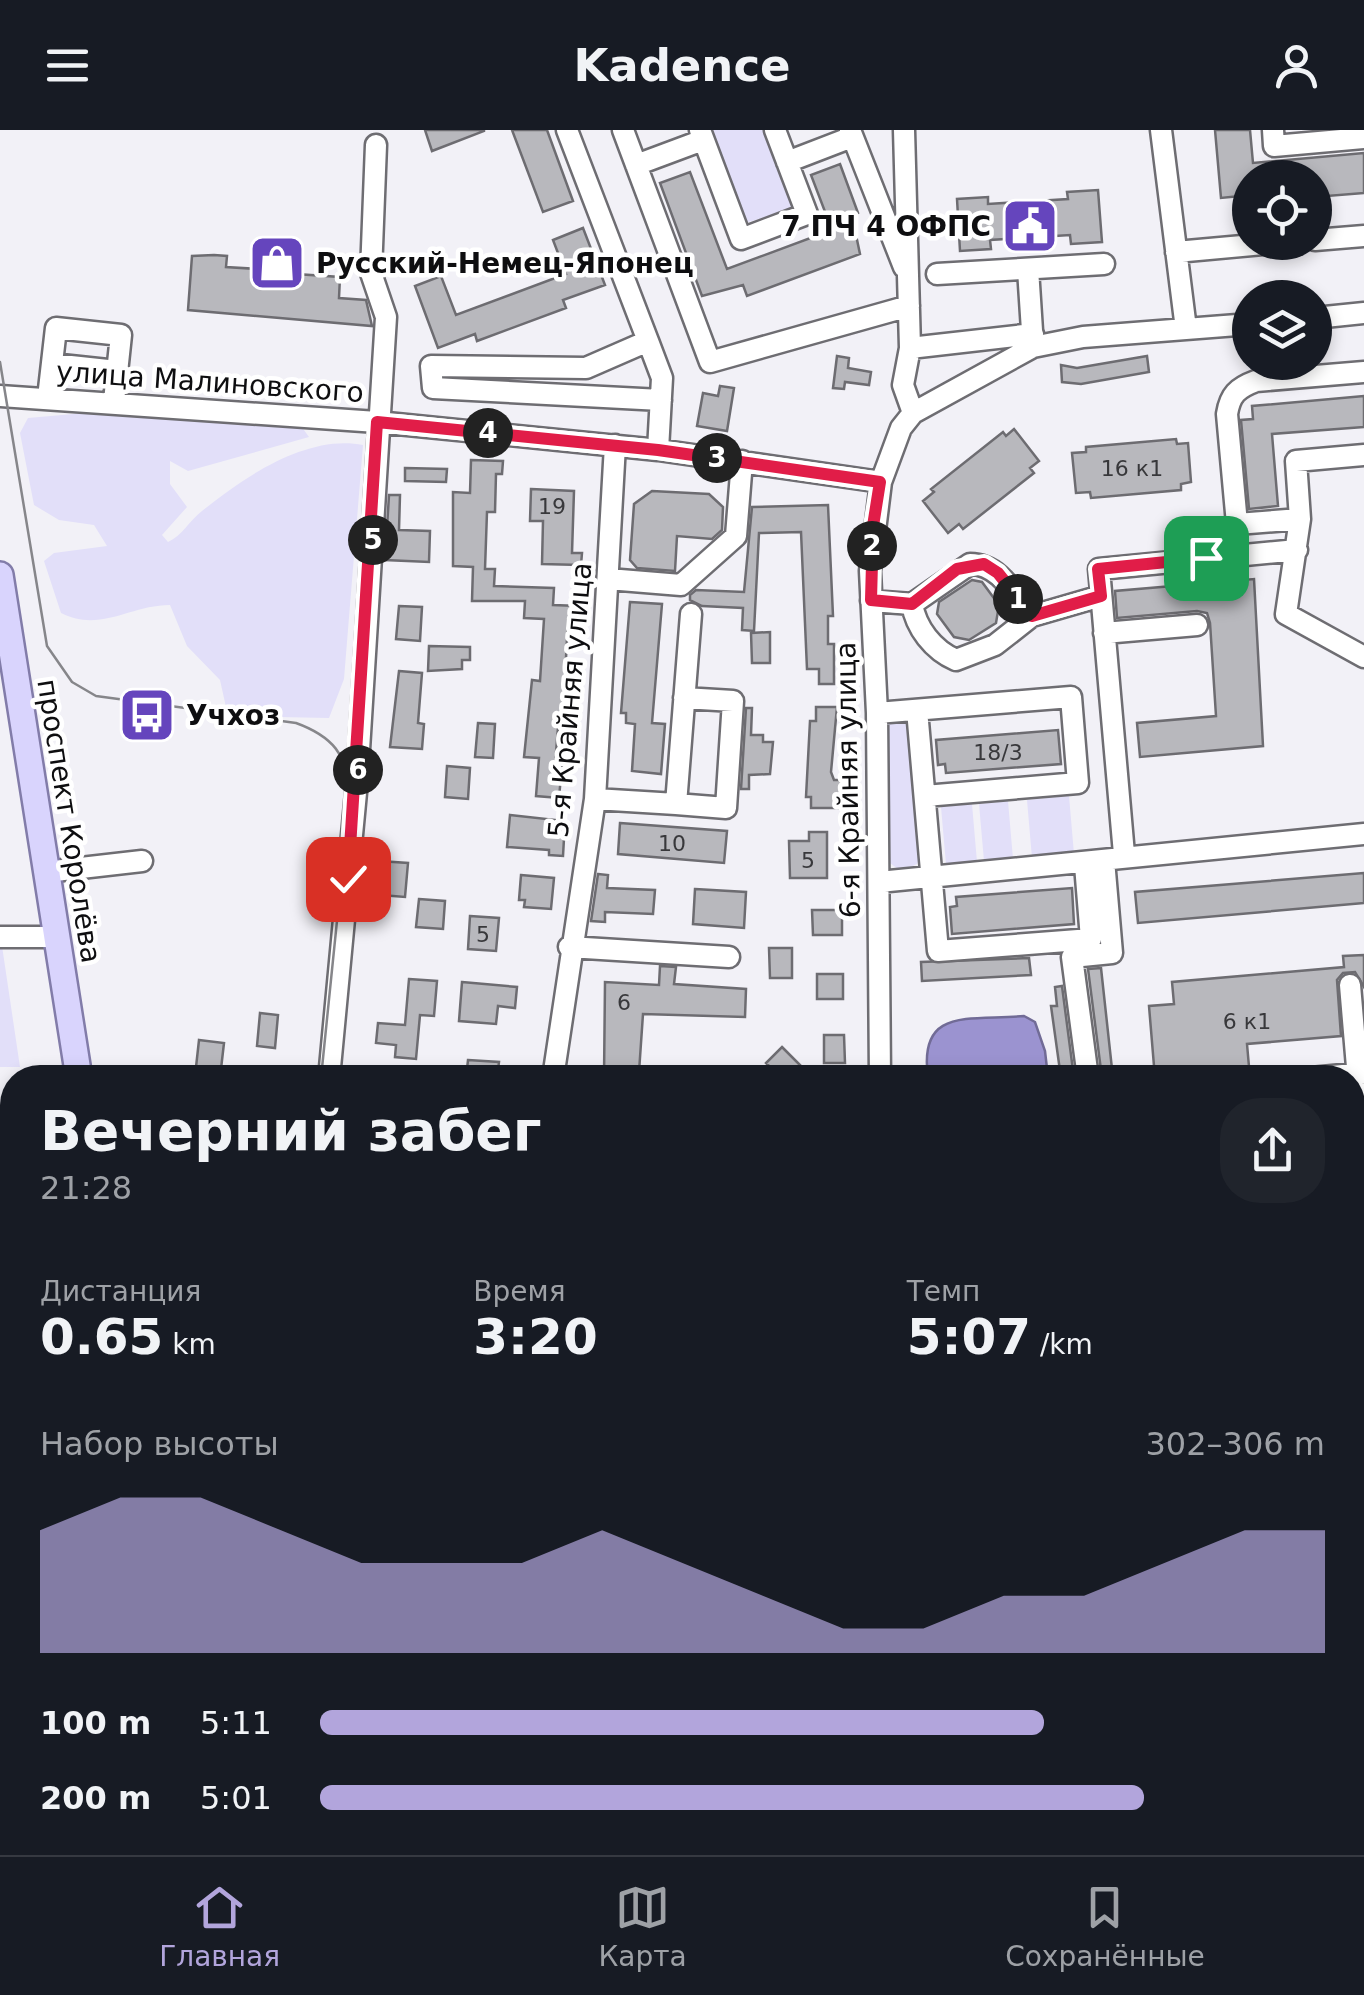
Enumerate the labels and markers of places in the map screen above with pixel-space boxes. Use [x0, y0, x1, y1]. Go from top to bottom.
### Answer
public building icon: 7 ПЧ 4 ОФПС [1000, 196, 1060, 256]
place label: 7 ПЧ 4 ОФПС [781, 210, 991, 243]
shop icon: Русский-Немец-Японец [247, 233, 307, 293]
place label: Русский-Немец-Японец [316, 247, 694, 280]
pin: 4 [463, 408, 513, 458]
pin: 3 [692, 433, 742, 483]
pin: 5 [348, 515, 398, 565]
pin [1164, 516, 1249, 601]
pin: 2 [847, 521, 897, 571]
pin: 1 [993, 574, 1043, 624]
bus stop icon: Учхоз [117, 685, 177, 745]
place label: Учхоз [186, 699, 280, 732]
pin: 6 [333, 745, 383, 795]
pin [306, 837, 391, 922]

